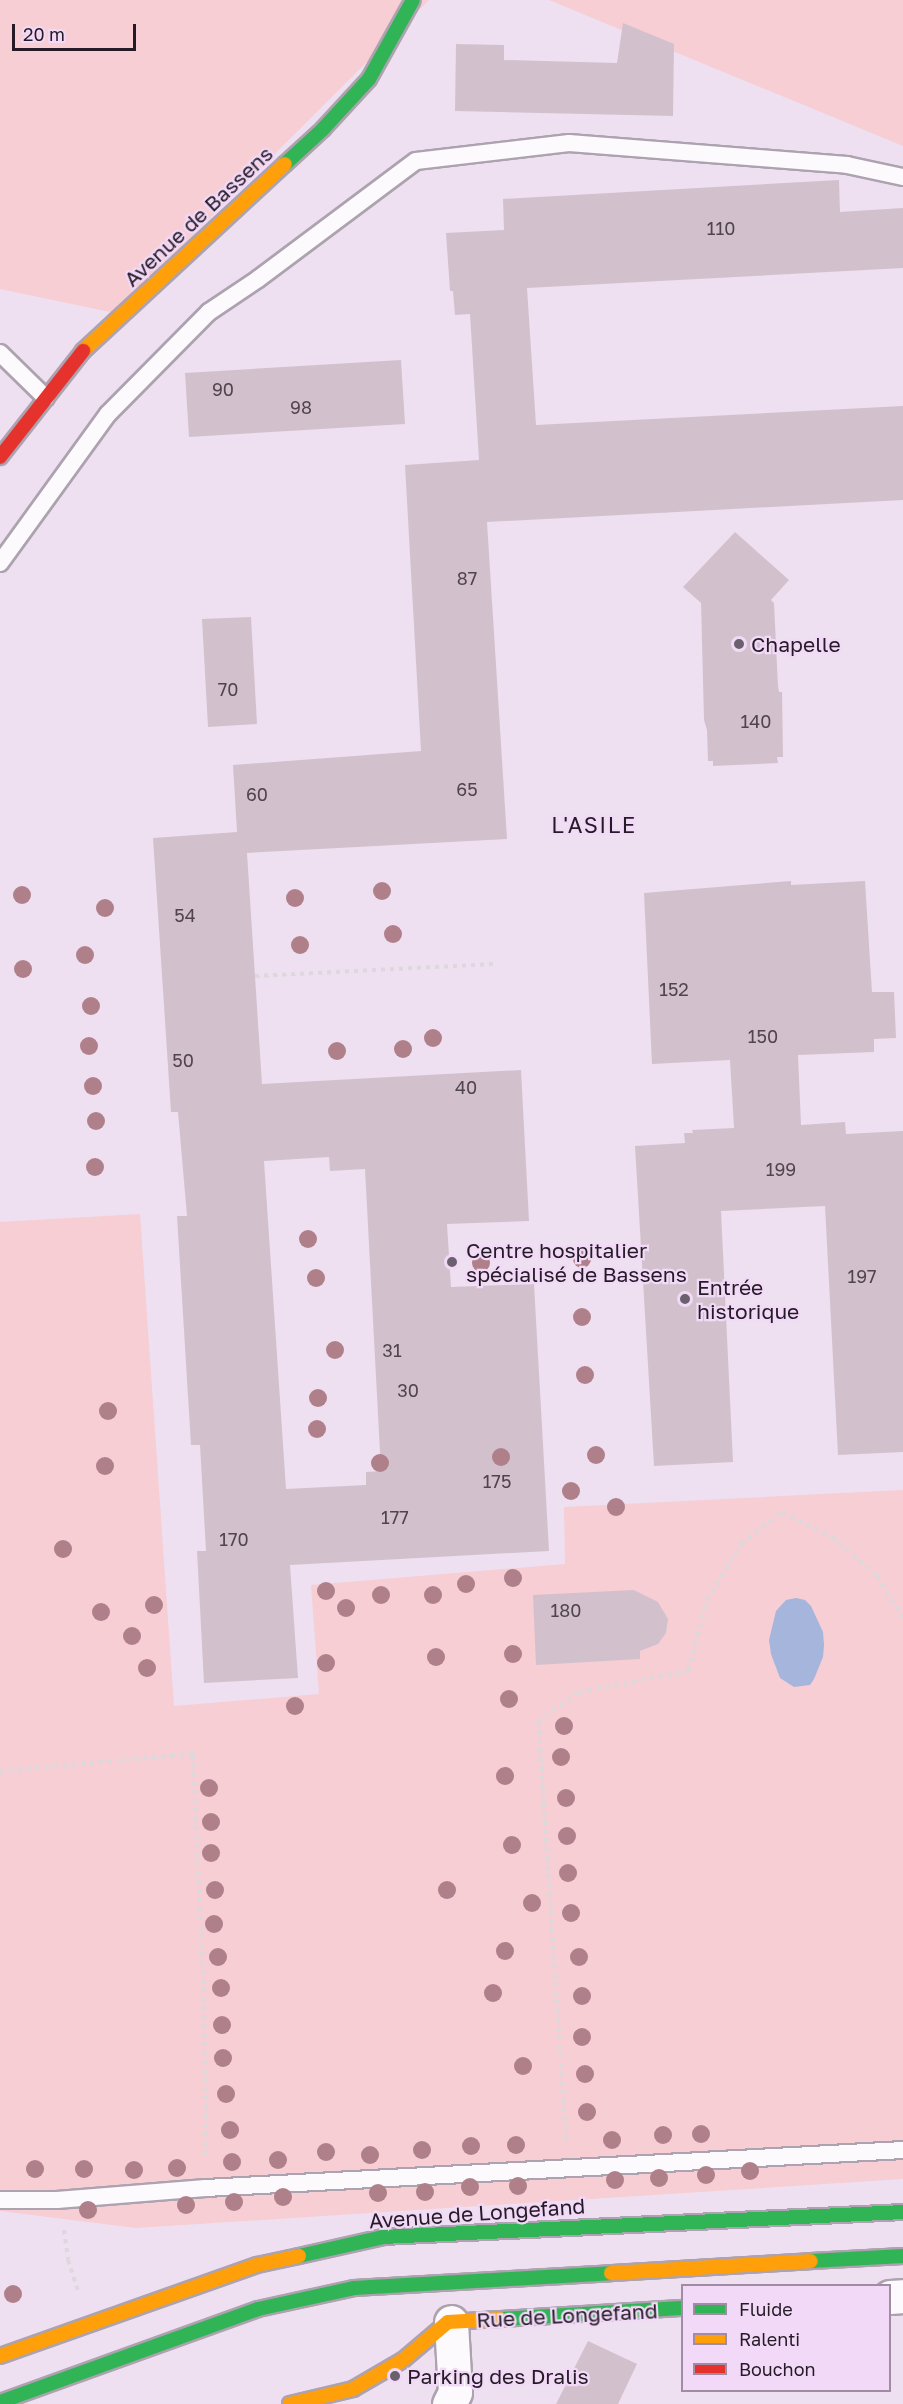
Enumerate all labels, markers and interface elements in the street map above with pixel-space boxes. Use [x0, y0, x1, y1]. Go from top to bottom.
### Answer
scale bar [15, 12, 140, 50]
text: 20 m [23, 23, 65, 45]
street label: Avenue de Bassens [118, 141, 278, 291]
house number: 110 [707, 217, 735, 239]
house number: 90 [212, 378, 234, 400]
house number: 98 [290, 396, 312, 418]
house number: 87 [457, 567, 477, 589]
place label: Chapelle [751, 631, 841, 657]
marker: Chapelle [732, 637, 746, 651]
house number: 70 [218, 678, 238, 700]
house number: 140 [741, 710, 771, 732]
house number: 65 [456, 778, 478, 800]
house number: 60 [246, 783, 268, 805]
district label: L'ASILE [551, 812, 637, 838]
house number: 54 [174, 904, 196, 926]
house number: 152 [659, 978, 689, 1000]
house number: 150 [748, 1025, 778, 1047]
house number: 50 [172, 1049, 194, 1071]
house number: 40 [455, 1076, 477, 1098]
house number: 199 [766, 1158, 796, 1180]
place label: Centre hospitalier spécialisé de Bassens [466, 1237, 687, 1287]
marker: Centre hospitalier spécialisé de Bassens [443, 1253, 461, 1271]
house number: 197 [847, 1265, 877, 1287]
place label: Entrée historique [697, 1274, 799, 1324]
marker: Entrée historique [678, 1292, 692, 1306]
house number: 31 [382, 1339, 402, 1361]
house number: 30 [397, 1379, 419, 1401]
house number: 175 [483, 1470, 511, 1492]
house number: 177 [381, 1506, 409, 1528]
house number: 170 [219, 1528, 249, 1550]
house number: 180 [551, 1599, 581, 1621]
street label: Avenue de Longefand [368, 2193, 586, 2233]
legend [681, 2284, 891, 2392]
street label: Rue de Longefand [476, 2298, 658, 2332]
text: Fluide [739, 2298, 793, 2320]
text: Ralenti [739, 2328, 800, 2350]
text: Bouchon [739, 2358, 816, 2380]
place label: Parking des Dralis [407, 2363, 589, 2389]
marker: Parking des Dralis [388, 2369, 402, 2383]

